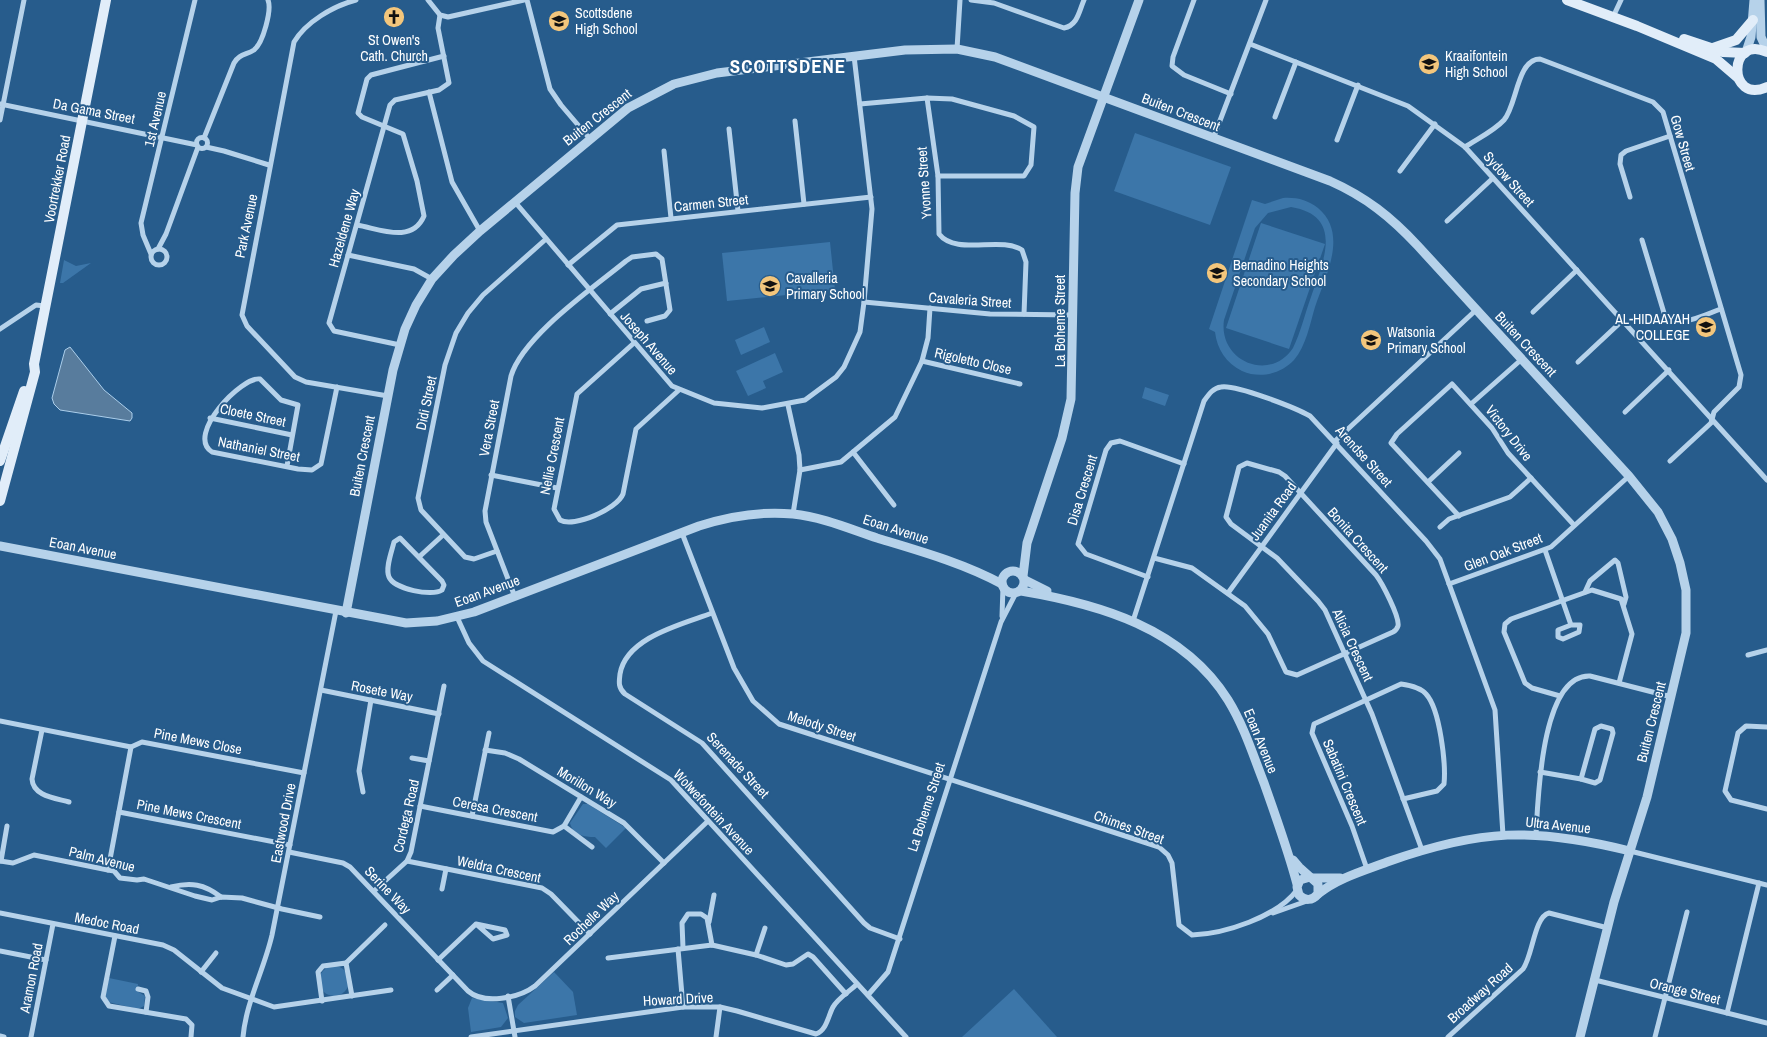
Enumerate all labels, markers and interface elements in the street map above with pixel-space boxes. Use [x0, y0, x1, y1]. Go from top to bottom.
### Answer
place label: Scottsdene High School [575, 4, 638, 38]
church icon: St Owen's Cath. Church [382, 5, 406, 29]
school or university icon: Scottsdene High School [547, 9, 571, 33]
place label: St Owen's Cath. Church [360, 31, 428, 65]
place label: Kraaifontein High School [1445, 47, 1508, 81]
school or university icon: Kraaifontein High School [1417, 52, 1441, 76]
district label: SCOTTSDENE [730, 53, 846, 79]
street label: Buiten Crescent [559, 85, 635, 149]
street label: 1st Avenue [140, 89, 170, 149]
street label: Buiten Crescent [1139, 89, 1223, 135]
street label: Da Gama Street [52, 94, 136, 128]
street label: Gow Street [1666, 113, 1700, 173]
street label: Voortrekker Road [40, 133, 74, 225]
street label: Yvonne Street [913, 146, 935, 220]
street label: Sydow Street [1479, 148, 1539, 210]
street label: Hazeldene Way [324, 187, 364, 269]
street label: Carmen Street [673, 190, 749, 216]
street label: Park Avenue [230, 192, 262, 260]
place label: Bernadino Heights Secondary School [1233, 256, 1329, 290]
school or university icon: Bernadino Heights Secondary School [1205, 261, 1229, 285]
place label: Cavalleria Primary School [786, 269, 864, 303]
school or university icon: Cavalleria Primary School [758, 274, 782, 298]
street label: La Boheme Street [1051, 275, 1069, 367]
street label: Cavaleria Street [928, 288, 1012, 312]
street label: Joseph Avenue [617, 308, 681, 378]
street label: Buiten Crescent [1491, 308, 1561, 380]
place label: AL-HIDAAYAH COLLEGE [1614, 310, 1690, 344]
school or university icon: AL-HIDAAYAH COLLEGE [1694, 315, 1718, 339]
place label: Watsonia Primary School [1387, 323, 1465, 357]
school or university icon: Watsonia Primary School [1359, 328, 1383, 352]
street label: Rigoletto Close [933, 343, 1013, 379]
street label: Didi Street [411, 374, 441, 432]
street label: Vera Street [475, 398, 503, 458]
street label: Cloete Street [218, 399, 288, 431]
street label: Victory Drive [1482, 401, 1536, 465]
street label: Buiten Crescent [345, 414, 379, 498]
street label: Nellie Crescent [536, 416, 568, 496]
street label: Arendse Street [1331, 421, 1396, 490]
street label: Nathaniel Street [217, 432, 301, 466]
street label: Disa Crescent [1063, 453, 1101, 527]
street label: Juanita Road [1246, 478, 1300, 544]
street label: Bonita Crescent [1324, 503, 1392, 577]
street label: Eoan Avenue [861, 510, 931, 548]
street label: Glen Oak Street [1461, 529, 1545, 575]
street label: Eoan Avenue [48, 533, 118, 563]
street label: Eoan Avenue [452, 571, 522, 611]
street label: Alicia Crescent [1328, 605, 1378, 684]
street label: Rosete Way [350, 676, 414, 706]
street label: Buiten Crescent [1632, 680, 1670, 764]
street label: Melody Street [786, 706, 858, 746]
street label: Eoan Avenue [1240, 706, 1282, 776]
street label: Pine Mews Close [152, 724, 244, 758]
street label: Serenade Street [703, 728, 773, 802]
street label: Sabatini Crescent [1319, 736, 1371, 828]
street label: La Boheme Street [903, 760, 949, 854]
street label: Morillon Way [554, 762, 620, 812]
street label: Wolwefontein Avenue [670, 765, 758, 859]
street label: Cordega Road [389, 778, 423, 854]
street label: Eastwood Drive [266, 782, 300, 864]
street label: Ceresa Crescent [451, 792, 539, 826]
street label: Pine Mews Crescent [135, 795, 243, 833]
street label: Chimes Street [1091, 806, 1167, 848]
street label: Ultra Avenue [1524, 813, 1592, 837]
street label: Palm Avenue [67, 842, 137, 876]
street label: Weldra Crescent [455, 851, 543, 887]
street label: Serine Way [361, 862, 415, 918]
street label: Rochelle Way [559, 887, 623, 949]
street label: Medoc Road [73, 908, 141, 938]
street label: Aramon Road [15, 942, 47, 1015]
street label: Broadway Road [1444, 959, 1516, 1027]
street label: Orange Street [1648, 974, 1722, 1008]
street label: Howard Drive [642, 988, 714, 1010]

